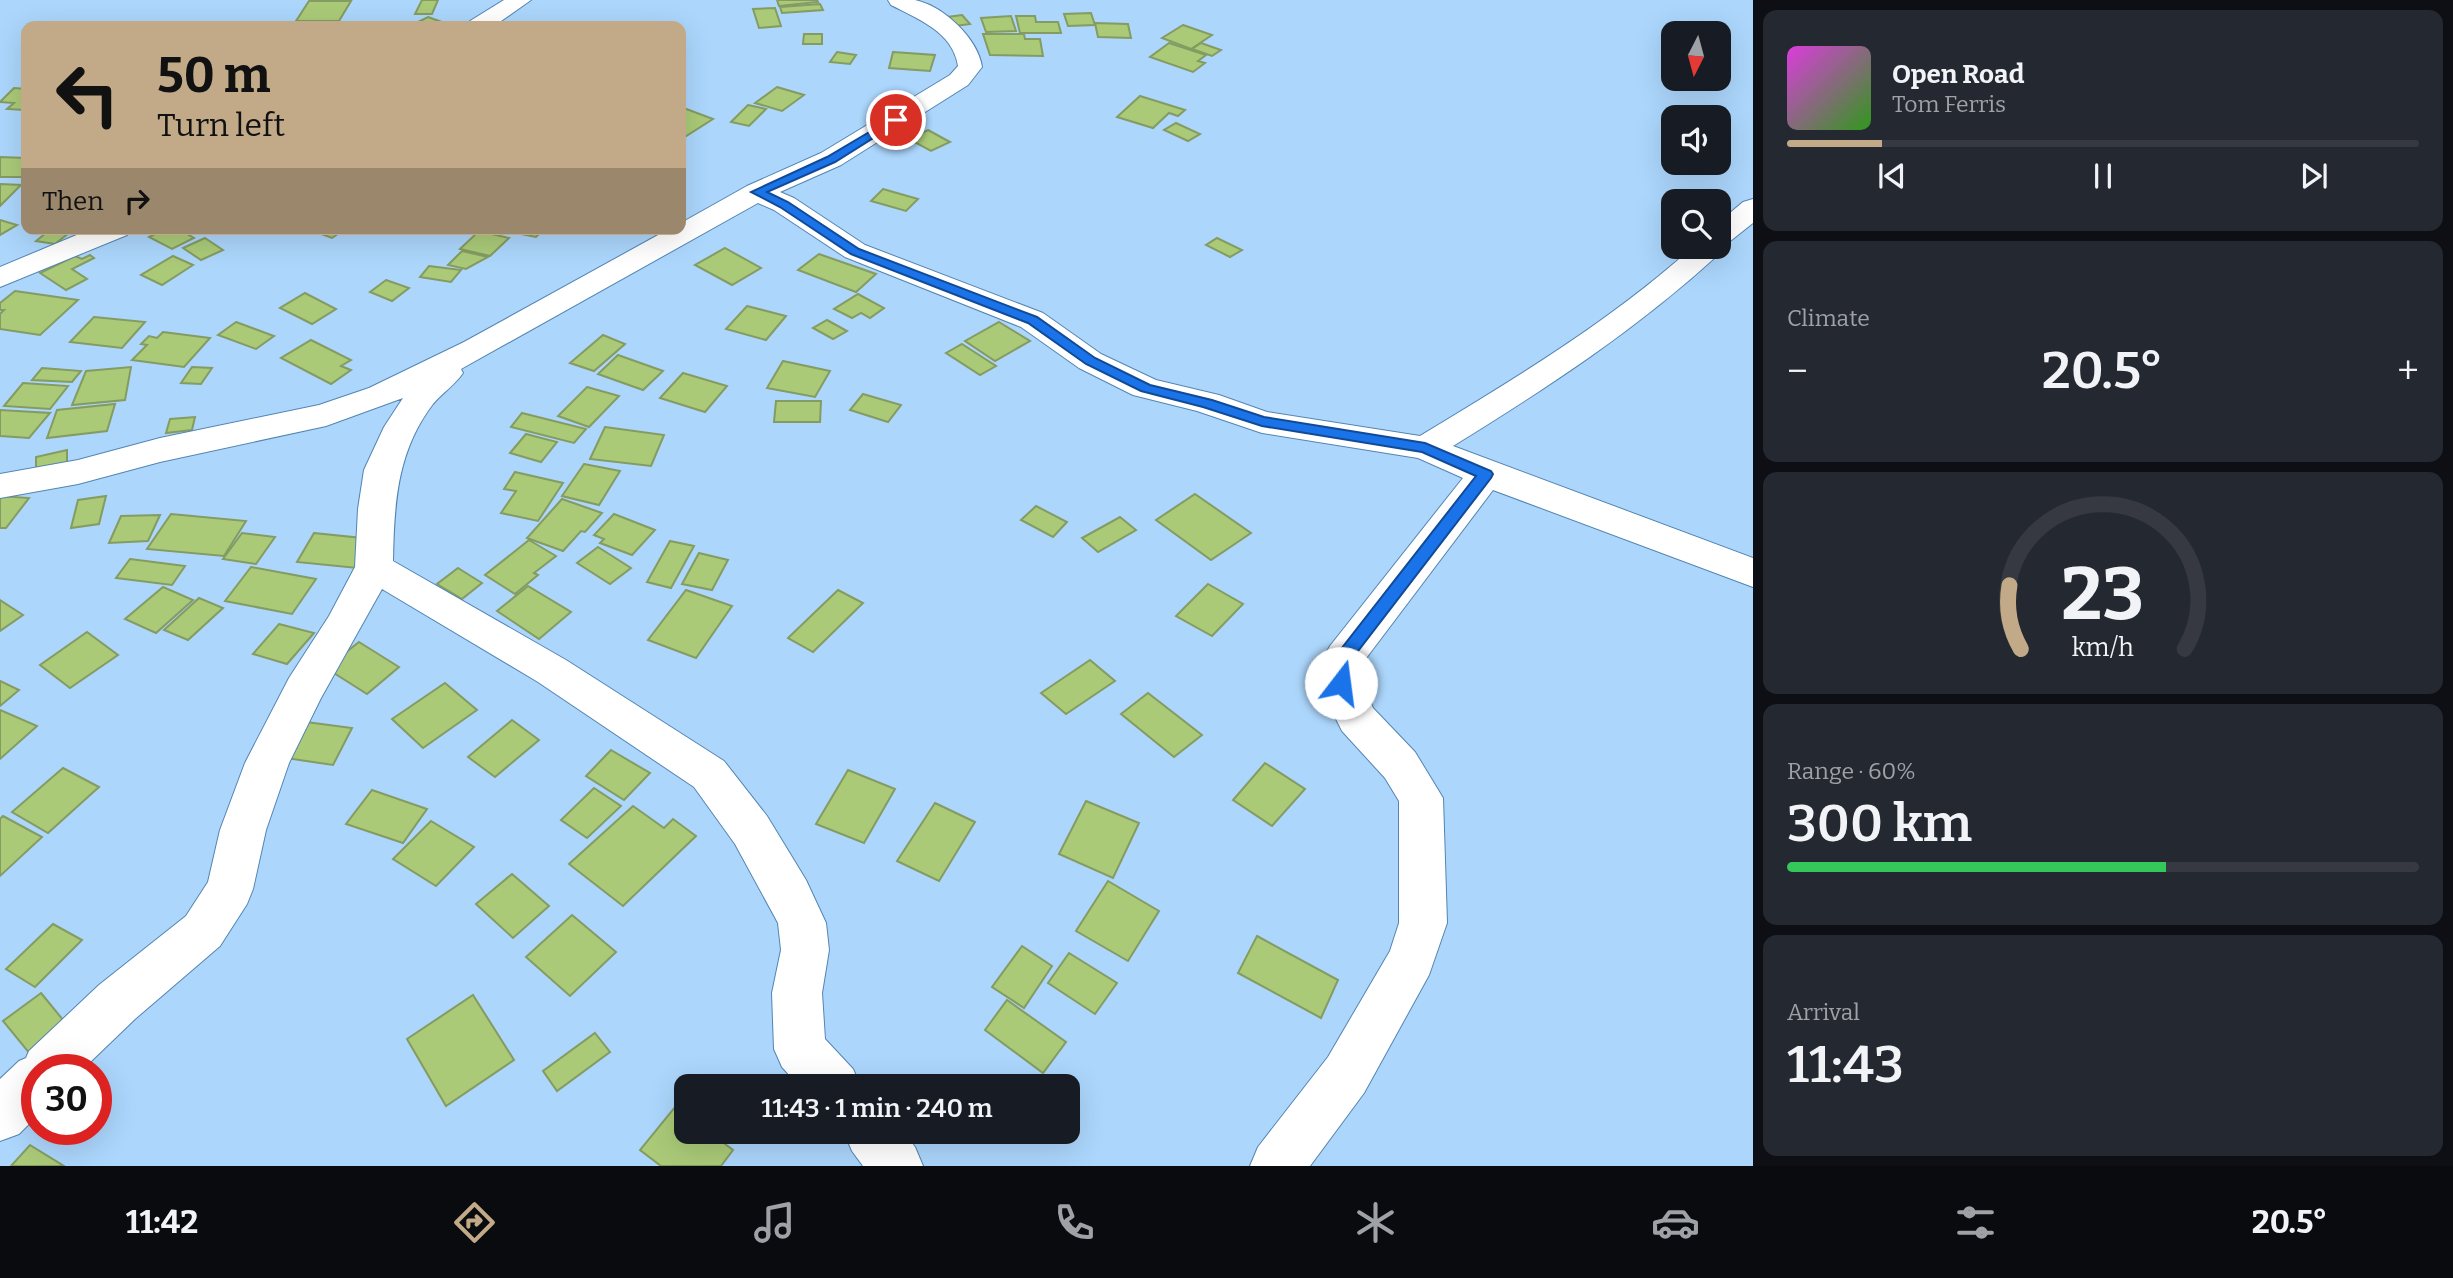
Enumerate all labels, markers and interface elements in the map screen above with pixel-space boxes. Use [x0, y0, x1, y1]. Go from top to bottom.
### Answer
north arrow [1661, 21, 1731, 91]
map controls [1661, 21, 1731, 259]
text: 50 m [157, 46, 270, 105]
icon: left [42, 49, 133, 140]
text: Open Road [1892, 59, 2024, 90]
pin [866, 90, 926, 150]
text: Tom Ferris [1892, 90, 2006, 118]
icon: arrive [877, 101, 915, 139]
button: sound [1661, 105, 1731, 175]
text: Turn left [157, 106, 285, 144]
icon: previous [1873, 157, 1911, 195]
icon: pause [2084, 157, 2122, 195]
icon: next [2295, 157, 2333, 195]
icon: right [118, 182, 156, 220]
text: Then [42, 186, 104, 217]
button: search [1661, 189, 1731, 259]
text: Climate [1787, 304, 1870, 332]
text: 20.5° [2042, 339, 2164, 402]
text: − [1787, 348, 1808, 394]
text: + [2397, 348, 2419, 394]
text: 23 [2062, 551, 2144, 638]
text: km/h [2072, 633, 2134, 663]
position arrow [1304, 646, 1378, 720]
text: Range · 60% [1787, 757, 1916, 785]
text: 300 km [1787, 792, 1972, 855]
text: Arrival [1787, 998, 1860, 1026]
text: 11:43 [1787, 1033, 1904, 1096]
speed limit sign: 30 [21, 1054, 112, 1145]
text: 11:43 · 1 min · 240 m [761, 1093, 993, 1124]
icon: directions [450, 1198, 499, 1247]
icon: music [750, 1198, 799, 1247]
icon: phone [1050, 1198, 1099, 1247]
icon: climate [1351, 1198, 1400, 1247]
icon: car [1651, 1198, 1700, 1247]
icon: filters [1951, 1198, 2000, 1247]
text: 11:42 [126, 1203, 198, 1241]
text: 20.5° [2252, 1203, 2327, 1241]

